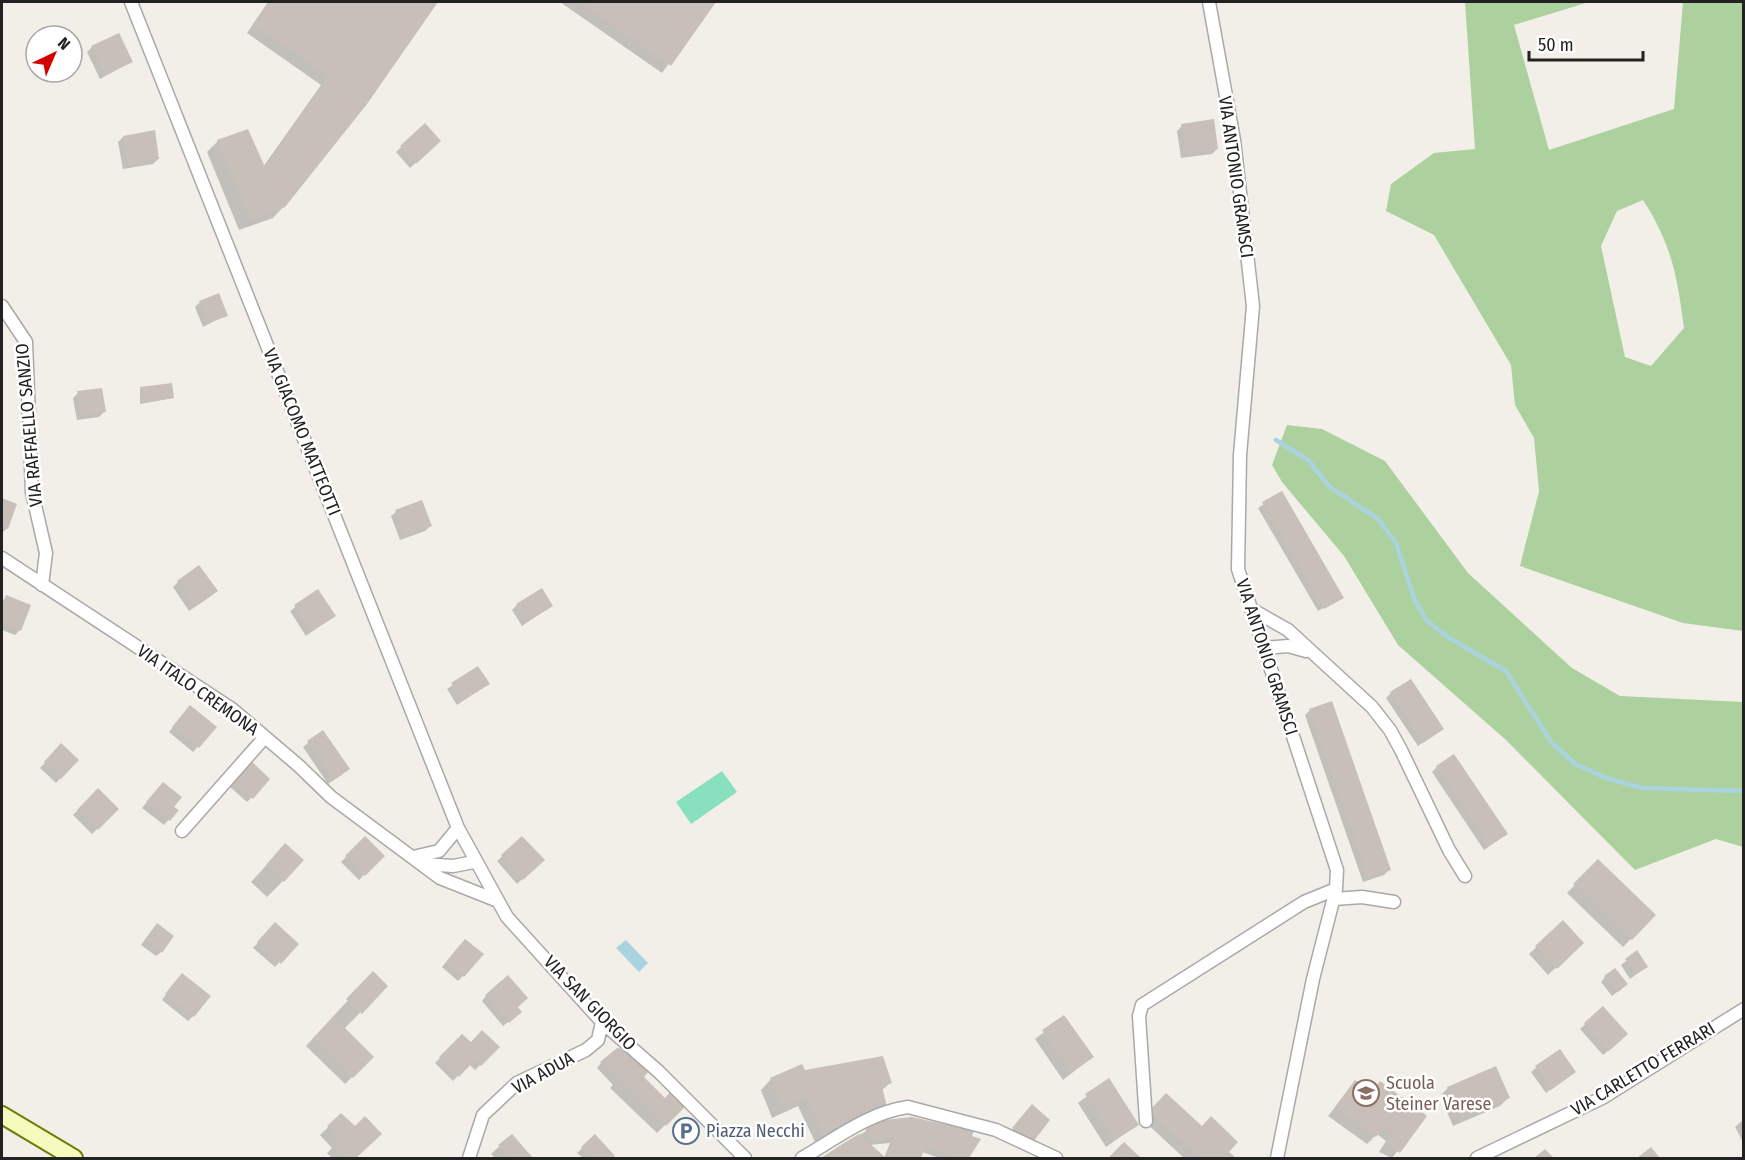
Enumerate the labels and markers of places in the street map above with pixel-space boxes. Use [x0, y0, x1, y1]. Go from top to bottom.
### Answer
place label: Scuola Steiner Varese [1386, 1072, 1491, 1115]
school or university icon: Scuola Steiner Varese [1351, 1078, 1381, 1108]
parking icon: Piazza Necchi [671, 1116, 701, 1146]
place label: Piazza Necchi [706, 1120, 805, 1142]

